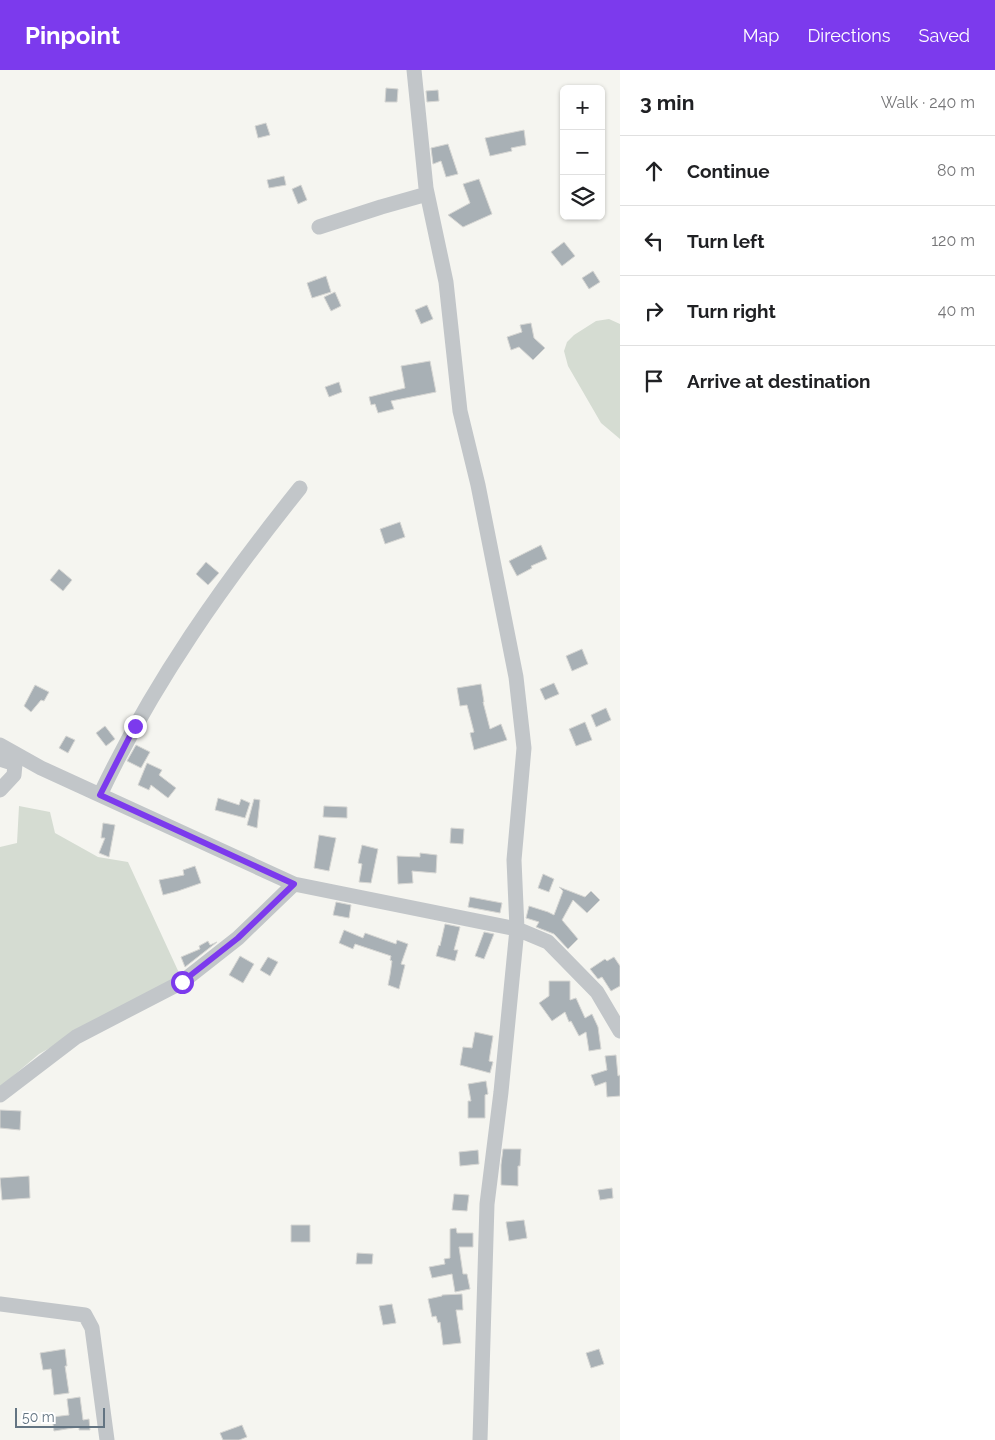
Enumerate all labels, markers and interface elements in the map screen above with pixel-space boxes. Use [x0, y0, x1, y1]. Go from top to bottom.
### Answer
text: Pinpoint [25, 21, 120, 50]
text: Map [743, 25, 779, 46]
text: Directions [807, 25, 891, 46]
text: Saved [919, 25, 970, 46]
map controls [560, 85, 605, 220]
button: + [560, 85, 605, 130]
text: 3 min [640, 90, 694, 115]
text: Walk · 240 m [881, 93, 975, 112]
button: − [560, 130, 605, 175]
icon: ahead [640, 157, 668, 185]
text: Continue [687, 160, 770, 182]
text: 80 m [937, 161, 975, 180]
button: layers [560, 175, 605, 220]
icon: left [640, 227, 668, 255]
text: Turn left [687, 230, 764, 252]
text: 120 m [931, 231, 975, 250]
icon: right [640, 297, 668, 325]
text: Turn right [687, 300, 776, 322]
text: 40 m [938, 301, 975, 320]
icon: arrive [640, 367, 668, 395]
text: Arrive at destination [687, 370, 871, 392]
route end [124, 715, 147, 738]
route start [171, 971, 194, 994]
scale bar [15, 1405, 105, 1428]
text: 50 m [22, 1409, 55, 1425]

